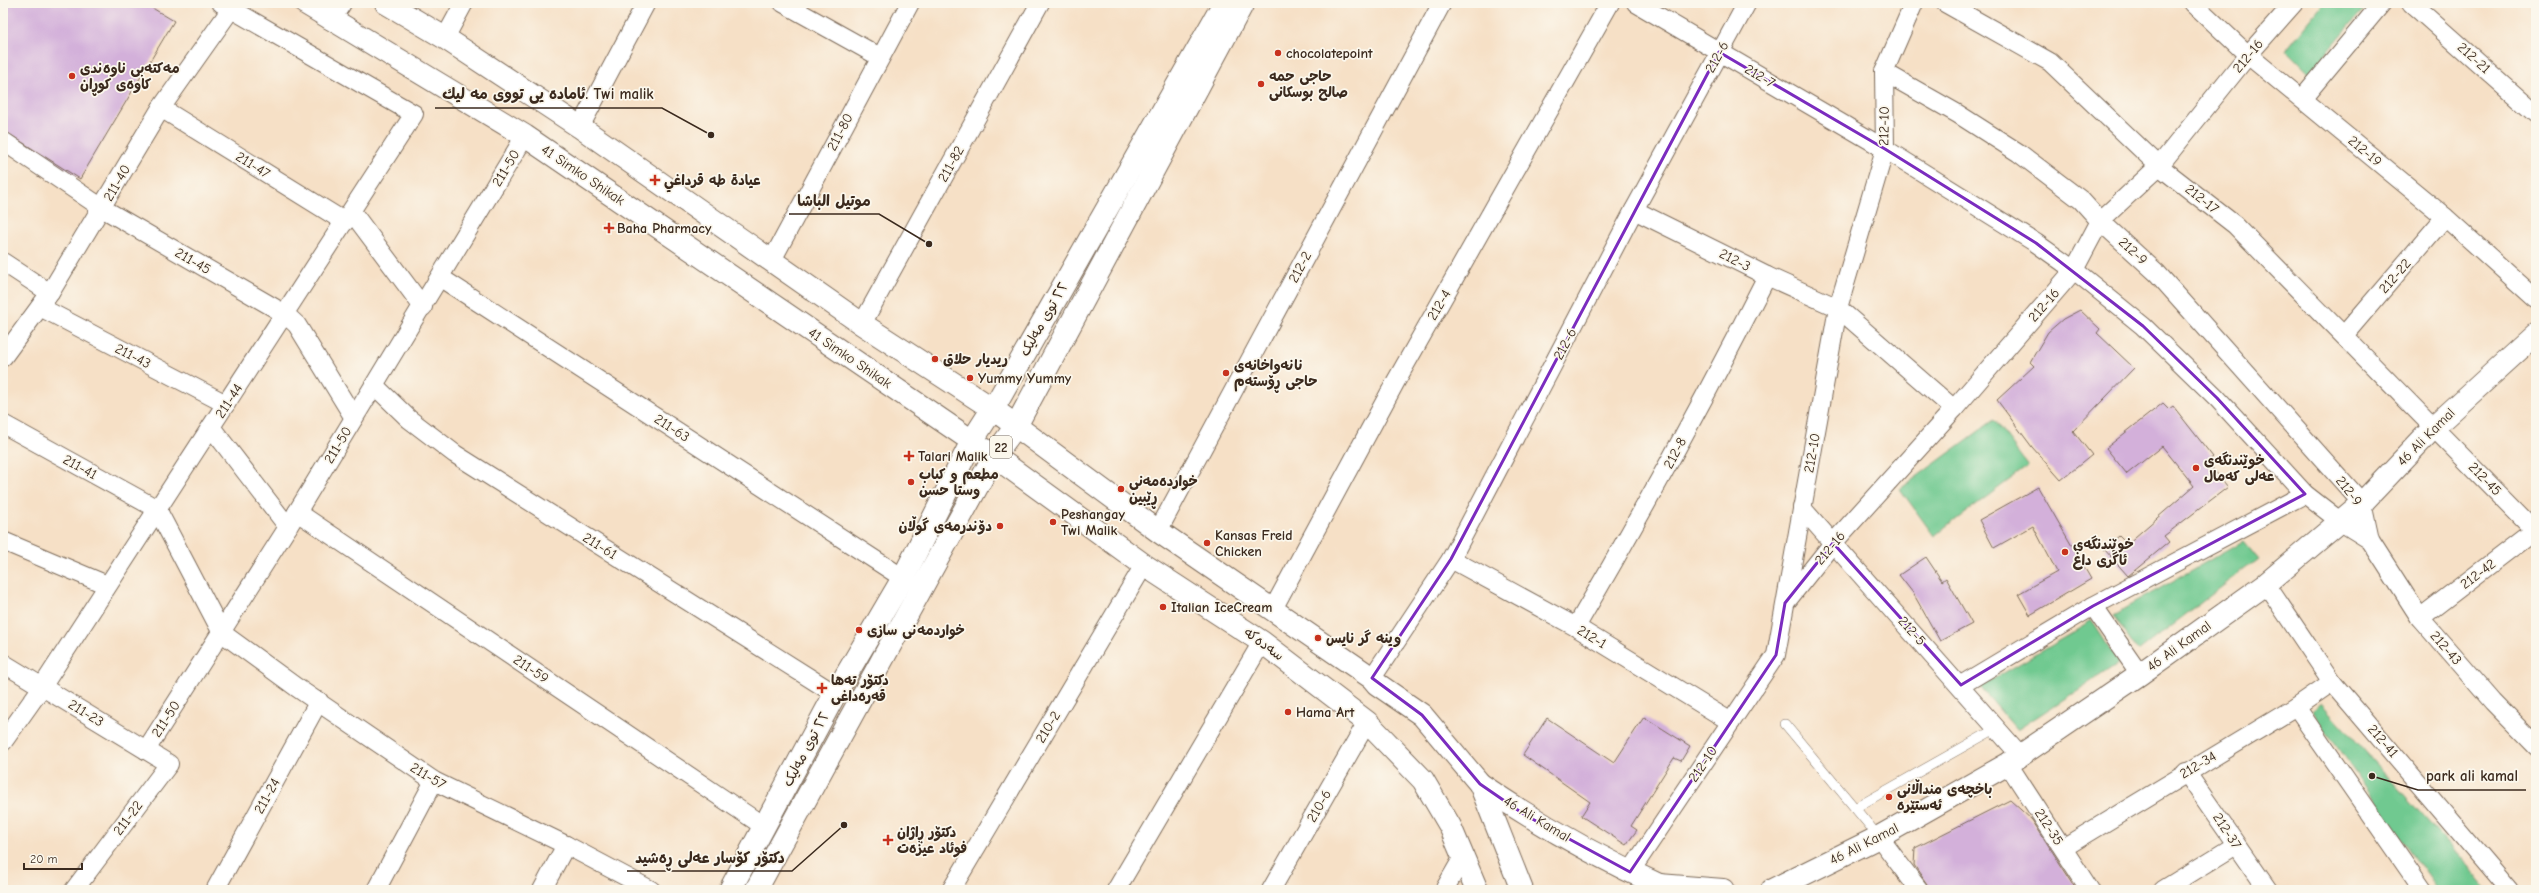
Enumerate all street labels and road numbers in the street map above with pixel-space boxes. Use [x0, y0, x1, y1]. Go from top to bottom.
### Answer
street label: 212-16 [2229, 36, 2267, 76]
street label: 212-6 [1701, 38, 1733, 76]
street label: 212-21 [2454, 39, 2494, 77]
street label: 212-7 [1742, 61, 1779, 92]
street label: 212-10 [1875, 106, 1893, 146]
street label: 211-80 [823, 110, 857, 154]
street label: 212-19 [2345, 132, 2385, 170]
street label: 41 Simko Shikak [538, 141, 628, 209]
street label: 211-82 [934, 143, 968, 185]
street label: 211-50 [488, 146, 524, 190]
street label: 211-47 [233, 148, 274, 182]
street label: 211-40 [100, 162, 134, 204]
street label: 212-17 [2182, 181, 2222, 218]
street label: 212-9 [2115, 234, 2151, 268]
street label: 211-45 [172, 244, 214, 278]
street label: 212-3 [1716, 245, 1754, 275]
street label: 212-2 [1285, 248, 1315, 286]
street label: 212-22 [2375, 255, 2415, 297]
street label: ٢٢ توی مەلیک [1016, 279, 1072, 359]
street label: 212-16 [2025, 285, 2063, 325]
street label: 212-4 [1423, 286, 1455, 323]
street label: 41 Simko Shikak [805, 324, 895, 392]
street label: 212-6 [1550, 325, 1580, 363]
street label: 211-43 [112, 340, 154, 372]
street label: 211-44 [212, 380, 246, 421]
street label: 46 Ali Kamal [2393, 404, 2459, 470]
street label: 211-63 [651, 410, 693, 446]
street label: 211-50 [320, 423, 356, 467]
street label: 212-10 [1800, 432, 1824, 474]
street label: 212-8 [1660, 434, 1690, 472]
road number: 22 [990, 436, 1012, 458]
street label: 211-41 [60, 451, 100, 483]
street label: 212-45 [2465, 459, 2505, 499]
street label: 212-9 [2332, 473, 2366, 509]
street label: 212-16 [1811, 528, 1849, 568]
street label: 211-61 [580, 529, 620, 563]
street label: 212-42 [2457, 555, 2499, 593]
street label: 212-5 [1895, 613, 1929, 649]
street label: 46 Ali Kamal [2144, 617, 2214, 675]
street label: 212-1 [1574, 622, 1610, 652]
street label: سەدەکە [1241, 624, 1287, 664]
street label: 212-43 [2427, 627, 2465, 669]
street label: 211-59 [510, 651, 552, 687]
street label: 211-23 [65, 696, 107, 730]
street label: 211-50 [148, 698, 184, 740]
street label: ٢٢ توی مەلیک [779, 708, 833, 790]
street label: 210-2 [1032, 708, 1064, 746]
street label: 212-41 [2364, 721, 2402, 761]
street label: 212-10 [1685, 743, 1721, 785]
street label: 212-34 [2177, 747, 2220, 783]
street label: 211-57 [407, 759, 449, 793]
street label: 211-24 [250, 775, 284, 817]
street label: 210-6 [1303, 787, 1335, 825]
street label: 46 Ali Kamal [1500, 792, 1574, 846]
street label: 211-22 [110, 797, 146, 839]
street label: 212-35 [2031, 805, 2067, 849]
street label: 212-37 [2209, 810, 2245, 853]
street label: 46 Ali Kamal [1827, 819, 1901, 869]

